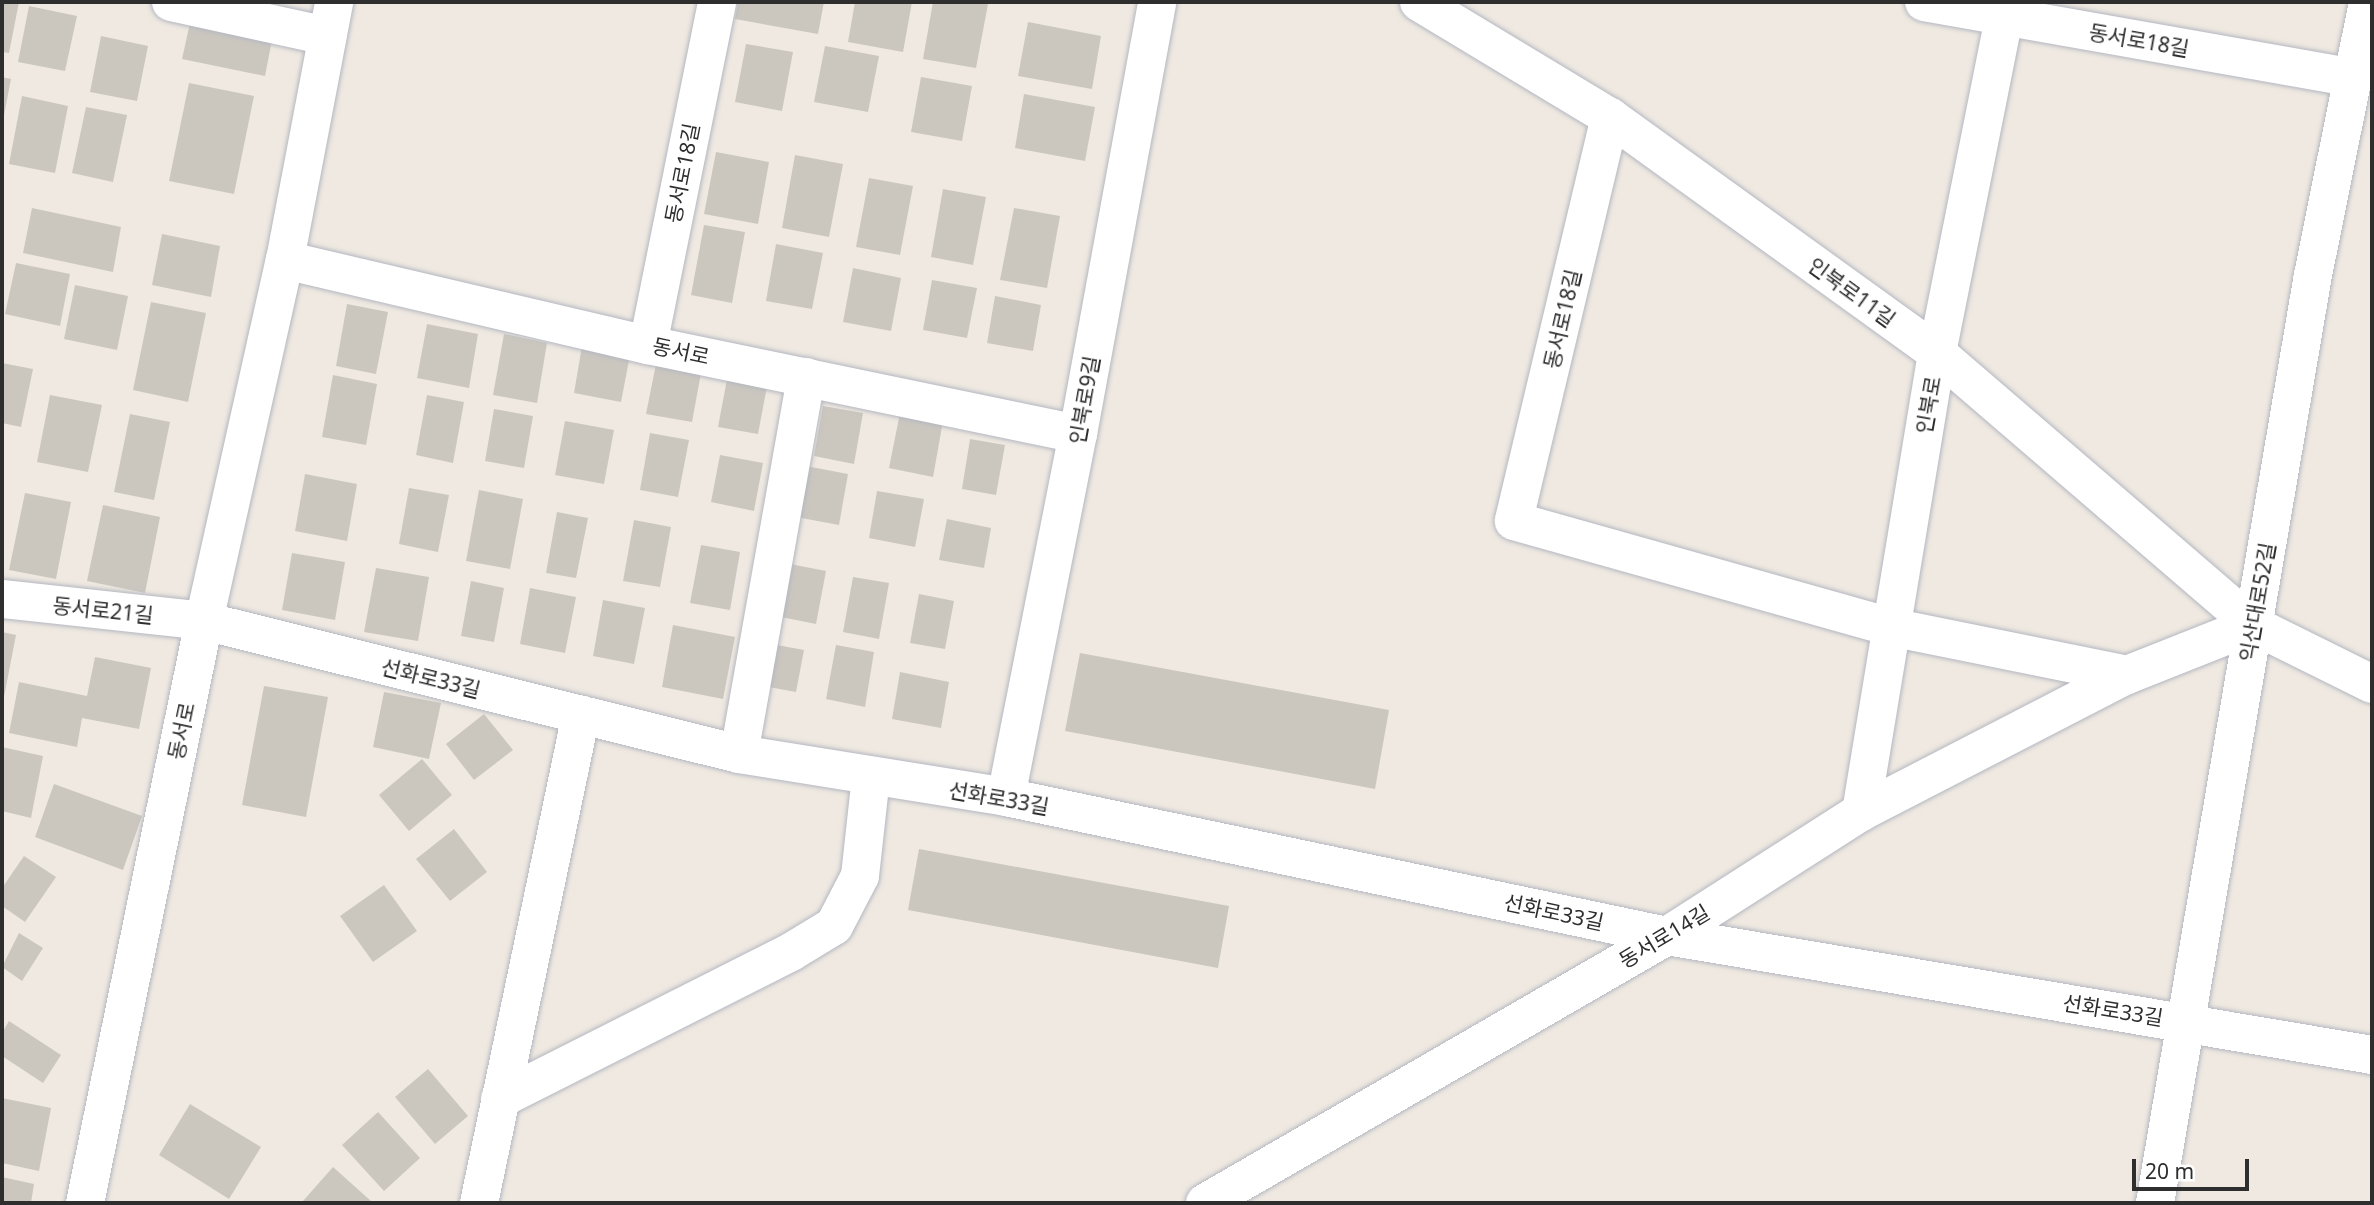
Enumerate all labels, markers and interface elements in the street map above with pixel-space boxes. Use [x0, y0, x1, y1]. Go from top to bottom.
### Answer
street label: 동서로18길 [2087, 19, 2191, 61]
street label: 동서로18길 [660, 121, 704, 225]
street label: 인북로11길 [1804, 252, 1900, 332]
street label: 동서로18길 [1538, 267, 1586, 371]
street label: 동서로 [650, 333, 712, 369]
street label: 인북로9길 [1064, 354, 1104, 446]
street label: 인북로 [1911, 374, 1945, 436]
street label: 익산대로52길 [2234, 540, 2280, 664]
street label: 동서로21길 [51, 592, 155, 628]
street label: 선화로33길 [379, 654, 483, 702]
street label: 동서로 [163, 700, 199, 762]
street label: 선화로33길 [947, 777, 1051, 819]
street label: 선화로33길 [1502, 889, 1606, 935]
street label: 동서로14길 [1614, 899, 1714, 973]
street label: 선화로33길 [2061, 990, 2165, 1030]
scale bar [2136, 1146, 2253, 1190]
text: 20 m [2145, 1157, 2194, 1185]

